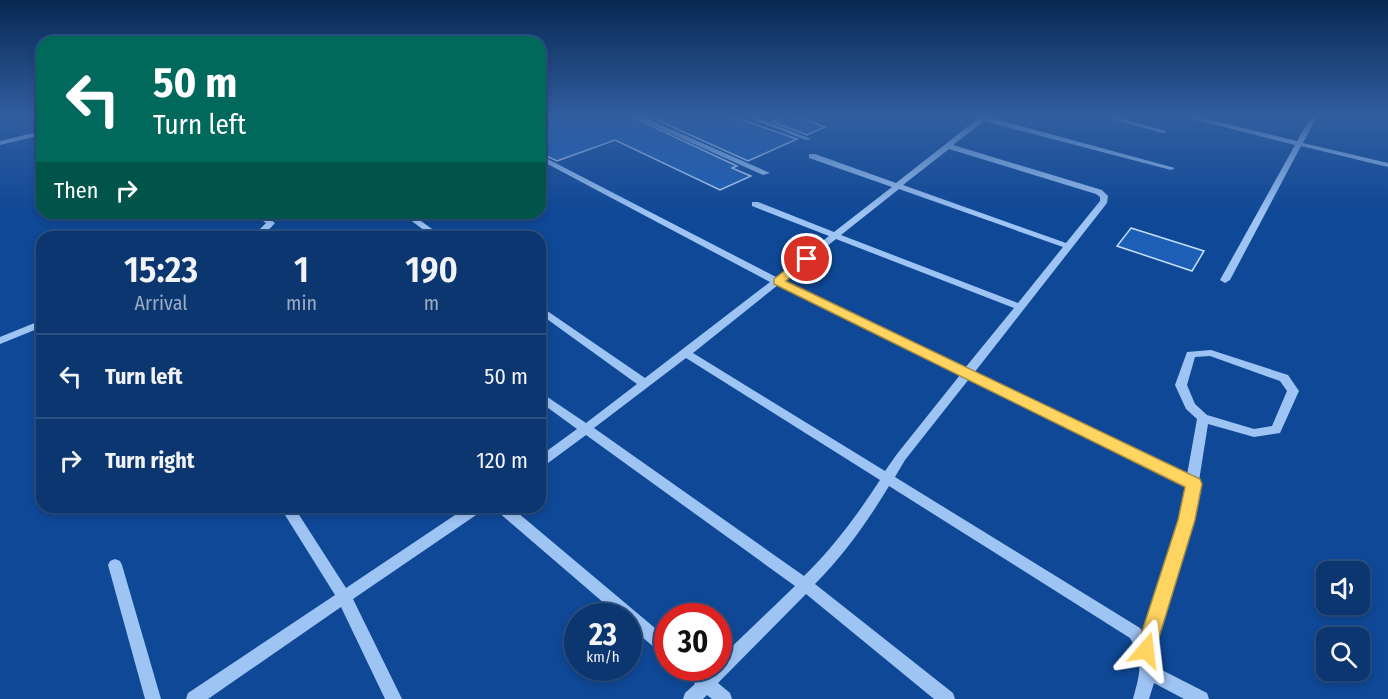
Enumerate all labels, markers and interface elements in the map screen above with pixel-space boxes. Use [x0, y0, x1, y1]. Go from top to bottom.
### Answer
text: 50 m [153, 58, 237, 108]
icon: left [54, 60, 132, 138]
text: Turn left [153, 109, 246, 141]
icon: right [110, 174, 143, 207]
text: Then [54, 177, 98, 204]
pin [781, 233, 832, 284]
icon: arrive [790, 242, 823, 275]
text: 15:23 [124, 248, 198, 292]
text: 1 [294, 248, 309, 292]
text: 190 [405, 248, 458, 292]
text: Arrival [135, 291, 188, 315]
text: min [286, 291, 317, 315]
text: m [424, 291, 439, 315]
icon: left [54, 360, 87, 393]
text: Turn left [105, 363, 183, 390]
text: 50 m [484, 363, 528, 390]
icon: right [54, 444, 87, 477]
text: Turn right [105, 447, 194, 474]
text: 120 m [476, 447, 528, 474]
map controls [1316, 561, 1370, 681]
button: sound [1316, 561, 1370, 615]
speed limit sign: 30 [654, 603, 732, 681]
text: 23 [589, 617, 617, 653]
position arrow [1114, 618, 1178, 682]
button: search [1316, 627, 1370, 681]
text: km/h [586, 648, 620, 666]

